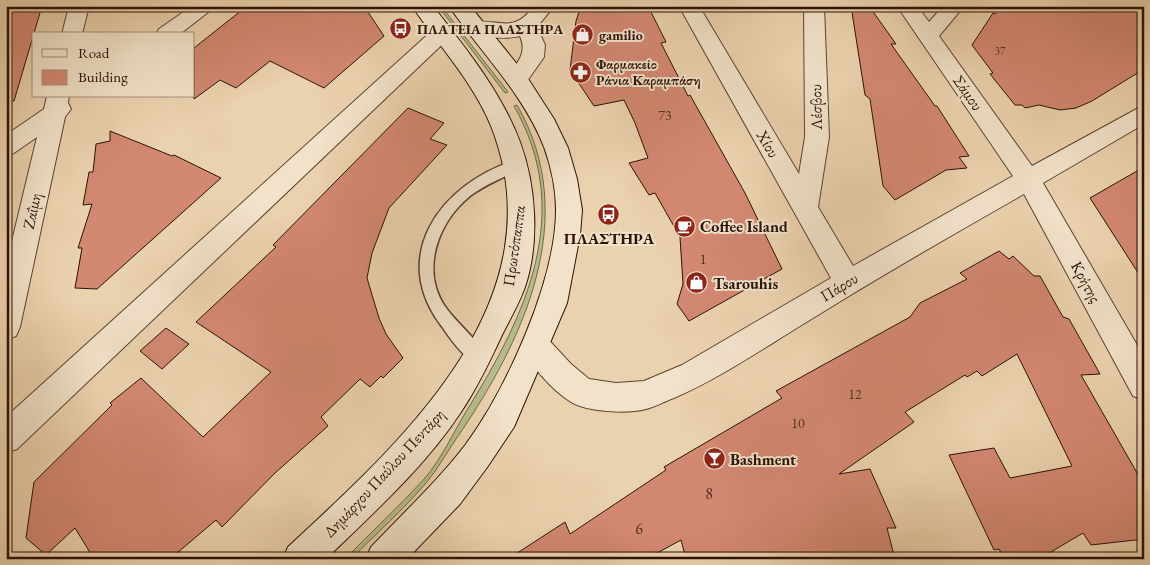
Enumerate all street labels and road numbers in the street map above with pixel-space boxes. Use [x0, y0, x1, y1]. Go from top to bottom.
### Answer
street label: Σάμου [948, 71, 988, 115]
street label: Λέσβου [805, 84, 827, 131]
street label: Χίου [751, 126, 784, 162]
street label: Ζαΐμη [18, 191, 46, 231]
street label: Πρωτόπαππα [498, 203, 530, 288]
street label: Κρήτης [1066, 257, 1106, 307]
street label: Πάρου [816, 268, 862, 306]
street label: Δημάρχου Παύλου Πεντάρη [319, 404, 449, 542]

